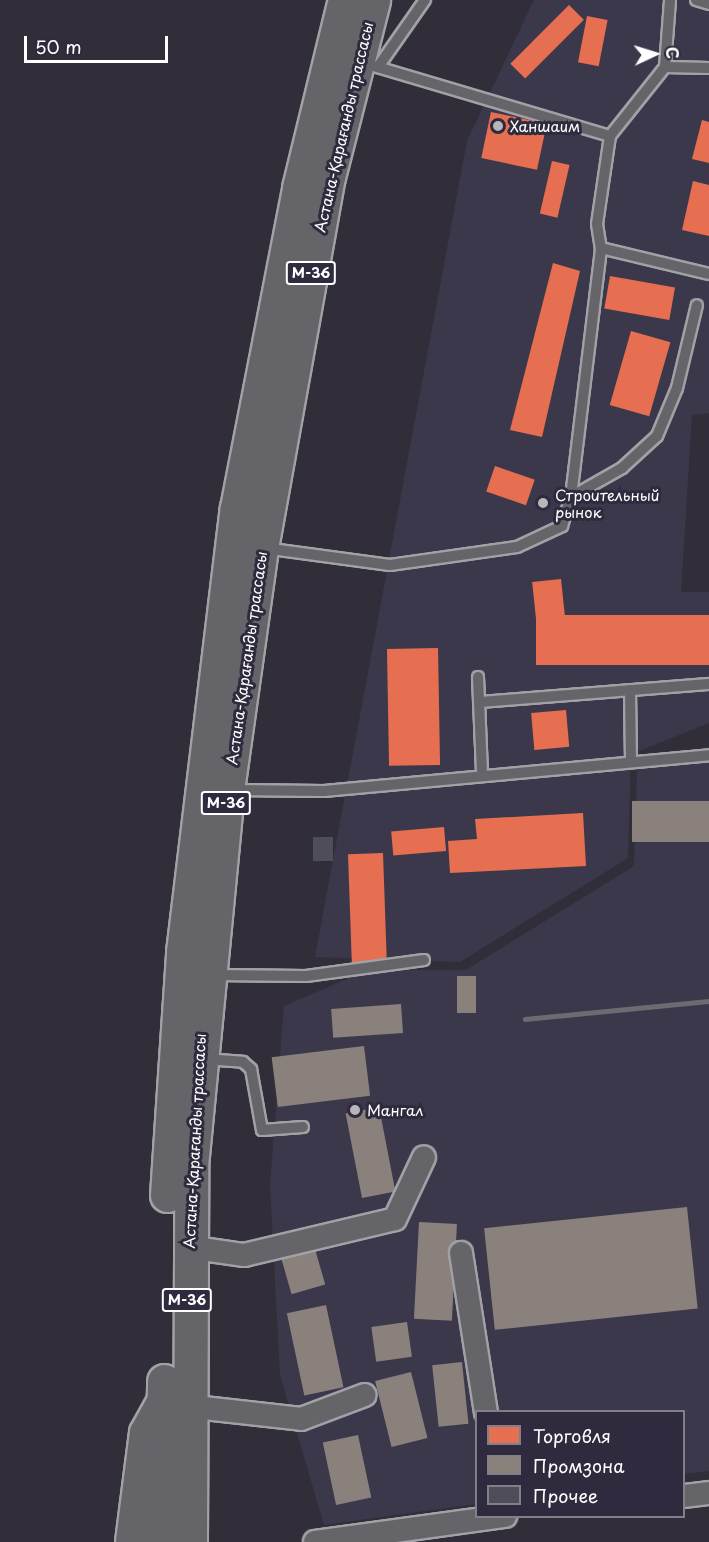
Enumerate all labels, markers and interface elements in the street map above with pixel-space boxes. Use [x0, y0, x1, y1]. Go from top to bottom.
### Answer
street label: Астана-Қарағанды трассасы [310, 20, 376, 234]
scale bar [27, 24, 171, 62]
north arrow [625, 24, 685, 84]
text: 50 m [35, 33, 82, 60]
text: С [661, 46, 685, 60]
place label: Ханшаим [510, 117, 580, 135]
marker: Ханшаим [491, 119, 505, 133]
road number: M-36 [286, 262, 336, 284]
place label: Строительный рынок [555, 485, 660, 520]
marker: Строительный рынок [536, 496, 550, 510]
street label: Астана-Қарағанды трассасы [222, 550, 270, 766]
road number: M-36 [200, 792, 252, 814]
street label: Астана-Қарағанды трассасы [179, 1033, 209, 1249]
place label: Мангал [367, 1101, 423, 1119]
marker: Мангал [348, 1103, 362, 1117]
road number: M-36 [162, 1289, 213, 1311]
legend [475, 1410, 685, 1518]
text: Торговля [533, 1422, 611, 1449]
text: Промзона [533, 1452, 624, 1479]
text: Прочее [533, 1482, 598, 1509]

